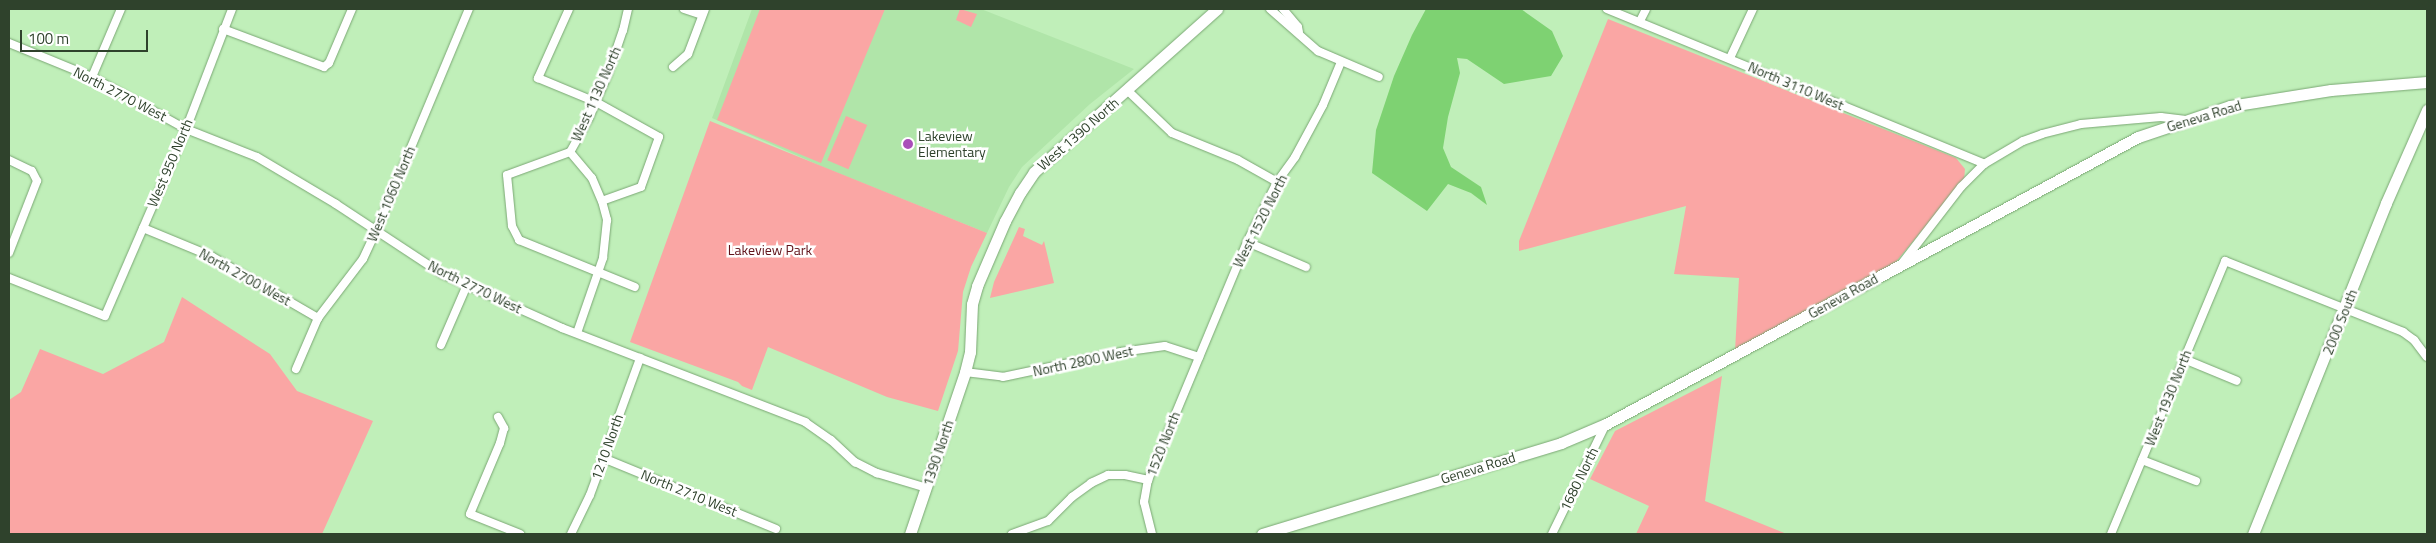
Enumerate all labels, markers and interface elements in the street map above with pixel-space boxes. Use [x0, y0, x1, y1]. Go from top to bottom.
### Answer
scale bar [22, 20, 150, 52]
text: 100 m [28, 27, 69, 50]
street label: West 1130 North [568, 44, 624, 144]
street label: North 3110 West [1746, 58, 1846, 114]
street label: North 2770 West [71, 63, 169, 125]
street label: West 1390 North [1034, 94, 1122, 174]
street label: Geneva Road [2165, 97, 2243, 135]
street label: West 950 North [144, 116, 196, 210]
place label: Lakeview Elementary [918, 128, 986, 160]
marker: Lakeview Elementary [902, 138, 914, 150]
street label: West 1060 North [363, 144, 419, 244]
street label: West 1520 North [1229, 172, 1291, 270]
park label: Lakeview Park [728, 242, 812, 258]
street label: North 2700 West [196, 245, 294, 309]
street label: North 2770 West [425, 257, 525, 317]
street label: Geneva Road [1805, 270, 1881, 322]
street label: 2000 South [2319, 287, 2361, 357]
street label: North 2800 West [1031, 342, 1135, 380]
street label: West 1930 North [2141, 347, 2195, 449]
street label: 1520 North [1142, 409, 1184, 479]
street label: 1210 North [587, 412, 627, 482]
street label: 1390 North [919, 418, 957, 488]
street label: 1680 North [1556, 445, 1602, 513]
street label: Geneva Road [1439, 449, 1517, 487]
street label: North 2710 West [638, 466, 740, 520]

